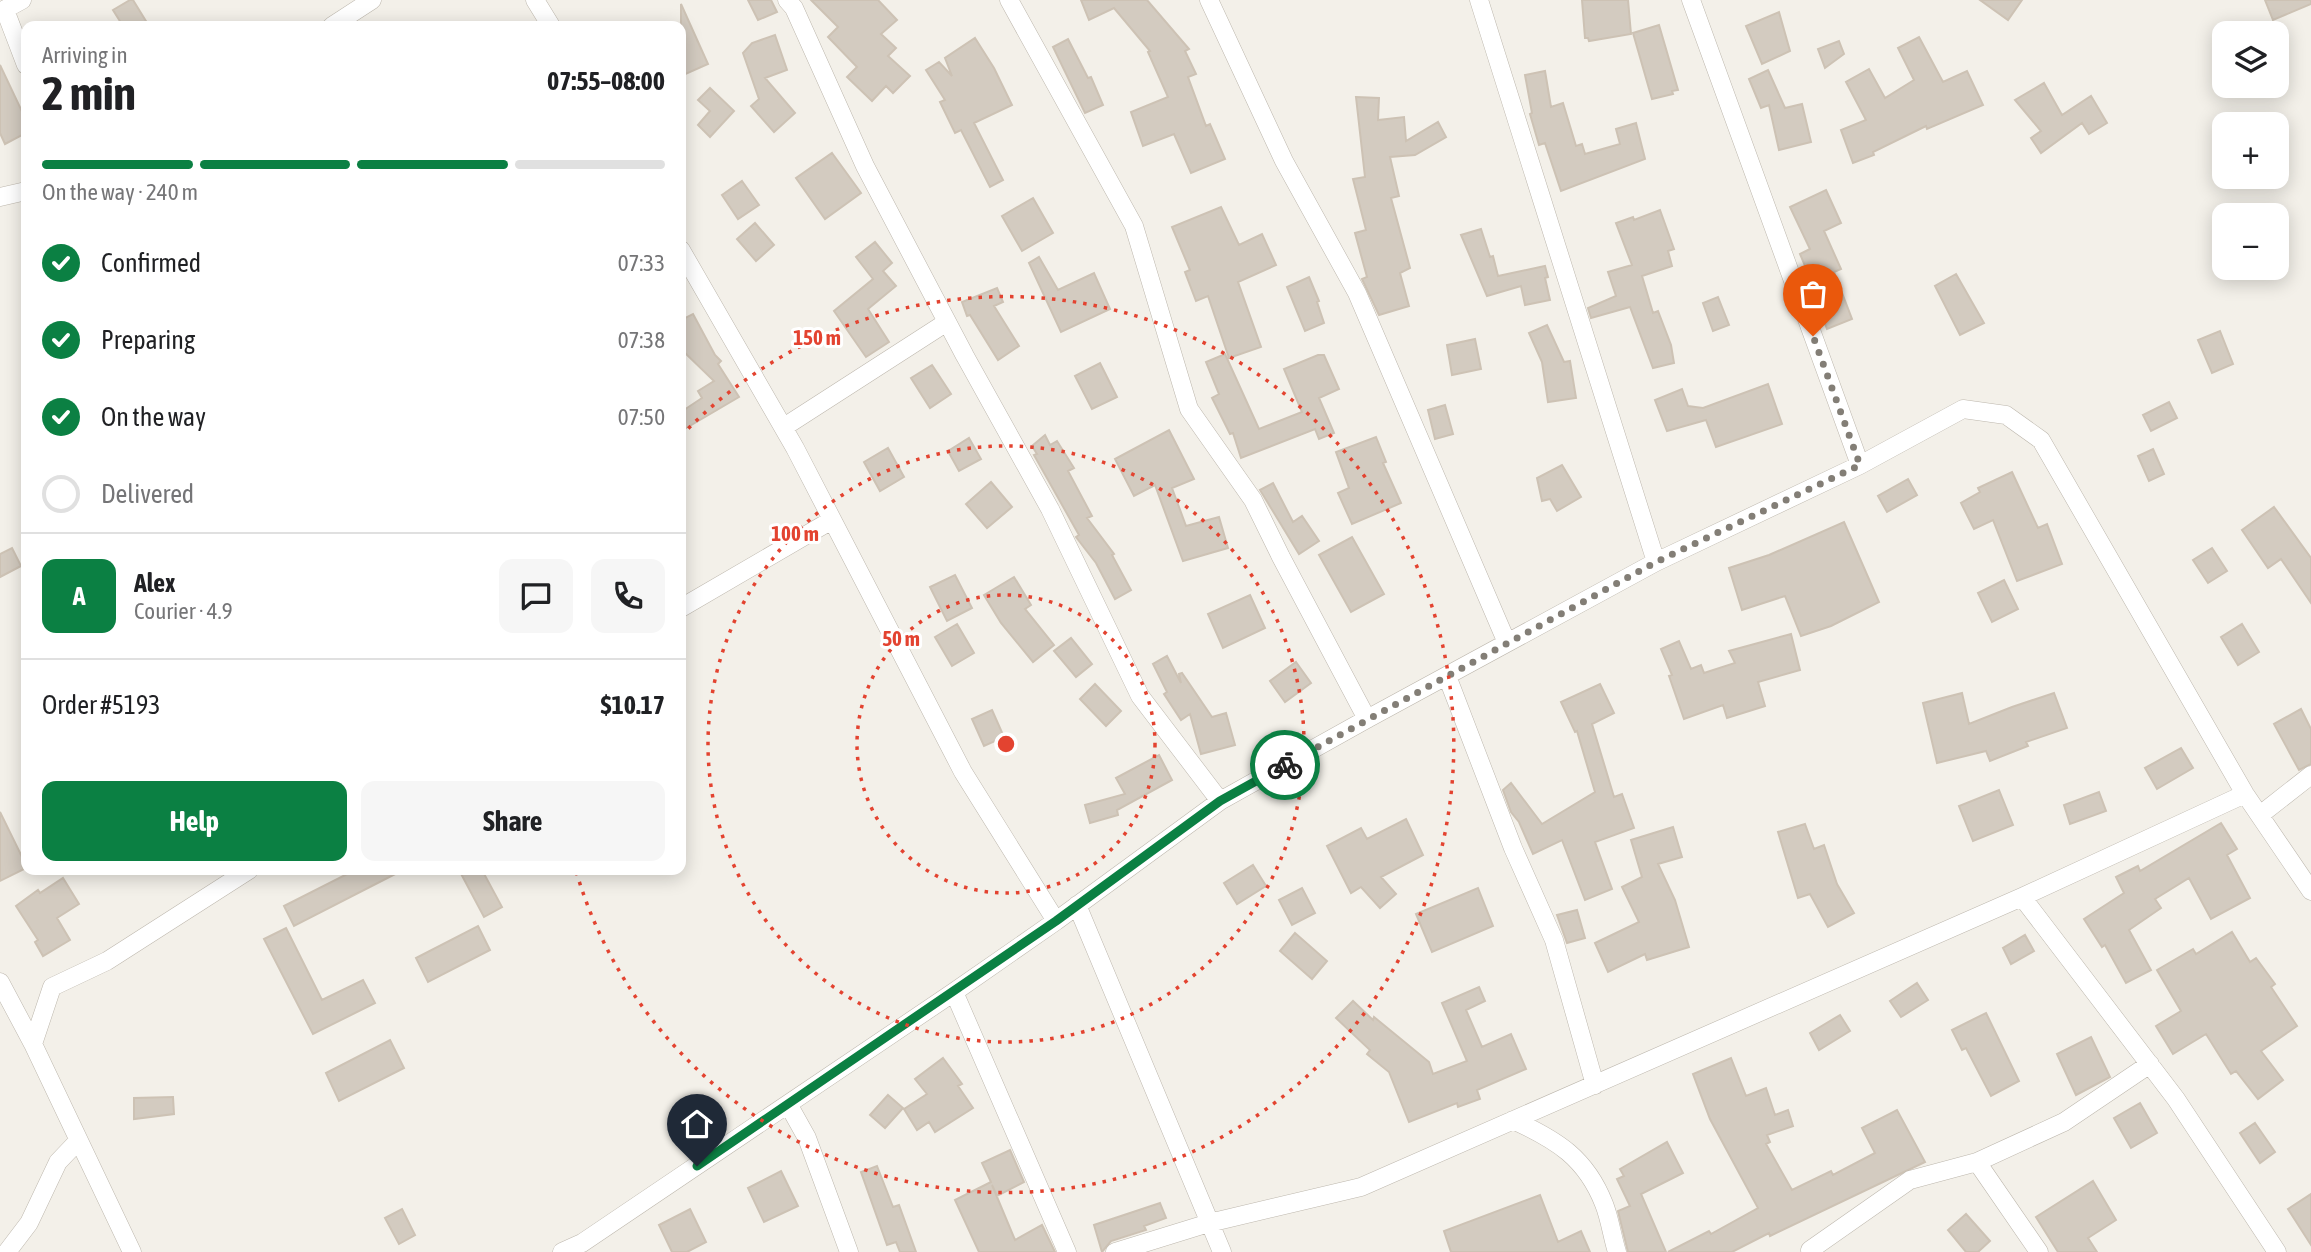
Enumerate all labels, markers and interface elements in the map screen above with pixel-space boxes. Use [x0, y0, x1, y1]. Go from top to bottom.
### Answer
map controls [2212, 21, 2289, 280]
button: layers [2212, 21, 2289, 98]
text: Arriving in [42, 42, 128, 68]
text: 07:55–08:00 [547, 66, 665, 96]
text: 2 min [42, 67, 136, 120]
button: + [2212, 112, 2289, 189]
text: On the way · 240 m [42, 179, 198, 205]
button: − [2212, 203, 2289, 280]
icon: check [42, 244, 80, 282]
text: Confirmed [101, 248, 201, 278]
text: 07:33 [618, 250, 665, 276]
pin [1783, 264, 1843, 336]
icon: bag [1794, 275, 1832, 313]
icon: check [42, 321, 80, 359]
text: Preparing [101, 325, 195, 355]
text: 150 m [793, 325, 841, 349]
text: 07:38 [618, 327, 665, 353]
icon: check [42, 398, 80, 436]
text: On the way [101, 402, 206, 432]
text: 07:50 [618, 404, 665, 430]
text: Delivered [101, 479, 194, 509]
text: 100 m [771, 521, 819, 545]
button: chat [499, 559, 573, 633]
button: phone [591, 559, 665, 633]
text: Alex [134, 568, 175, 598]
text: A [73, 581, 85, 611]
text: Courier · 4.9 [134, 598, 233, 624]
text: 50 m [882, 626, 920, 650]
text: Order #5193 [42, 690, 161, 720]
text: $10.17 [601, 690, 665, 720]
courier [1250, 730, 1320, 800]
centre of rings [994, 732, 1018, 756]
icon: bike [1266, 746, 1304, 784]
button: Help [42, 781, 347, 861]
button: Share [361, 781, 665, 861]
pin [667, 1094, 727, 1166]
icon: home [678, 1105, 716, 1143]

